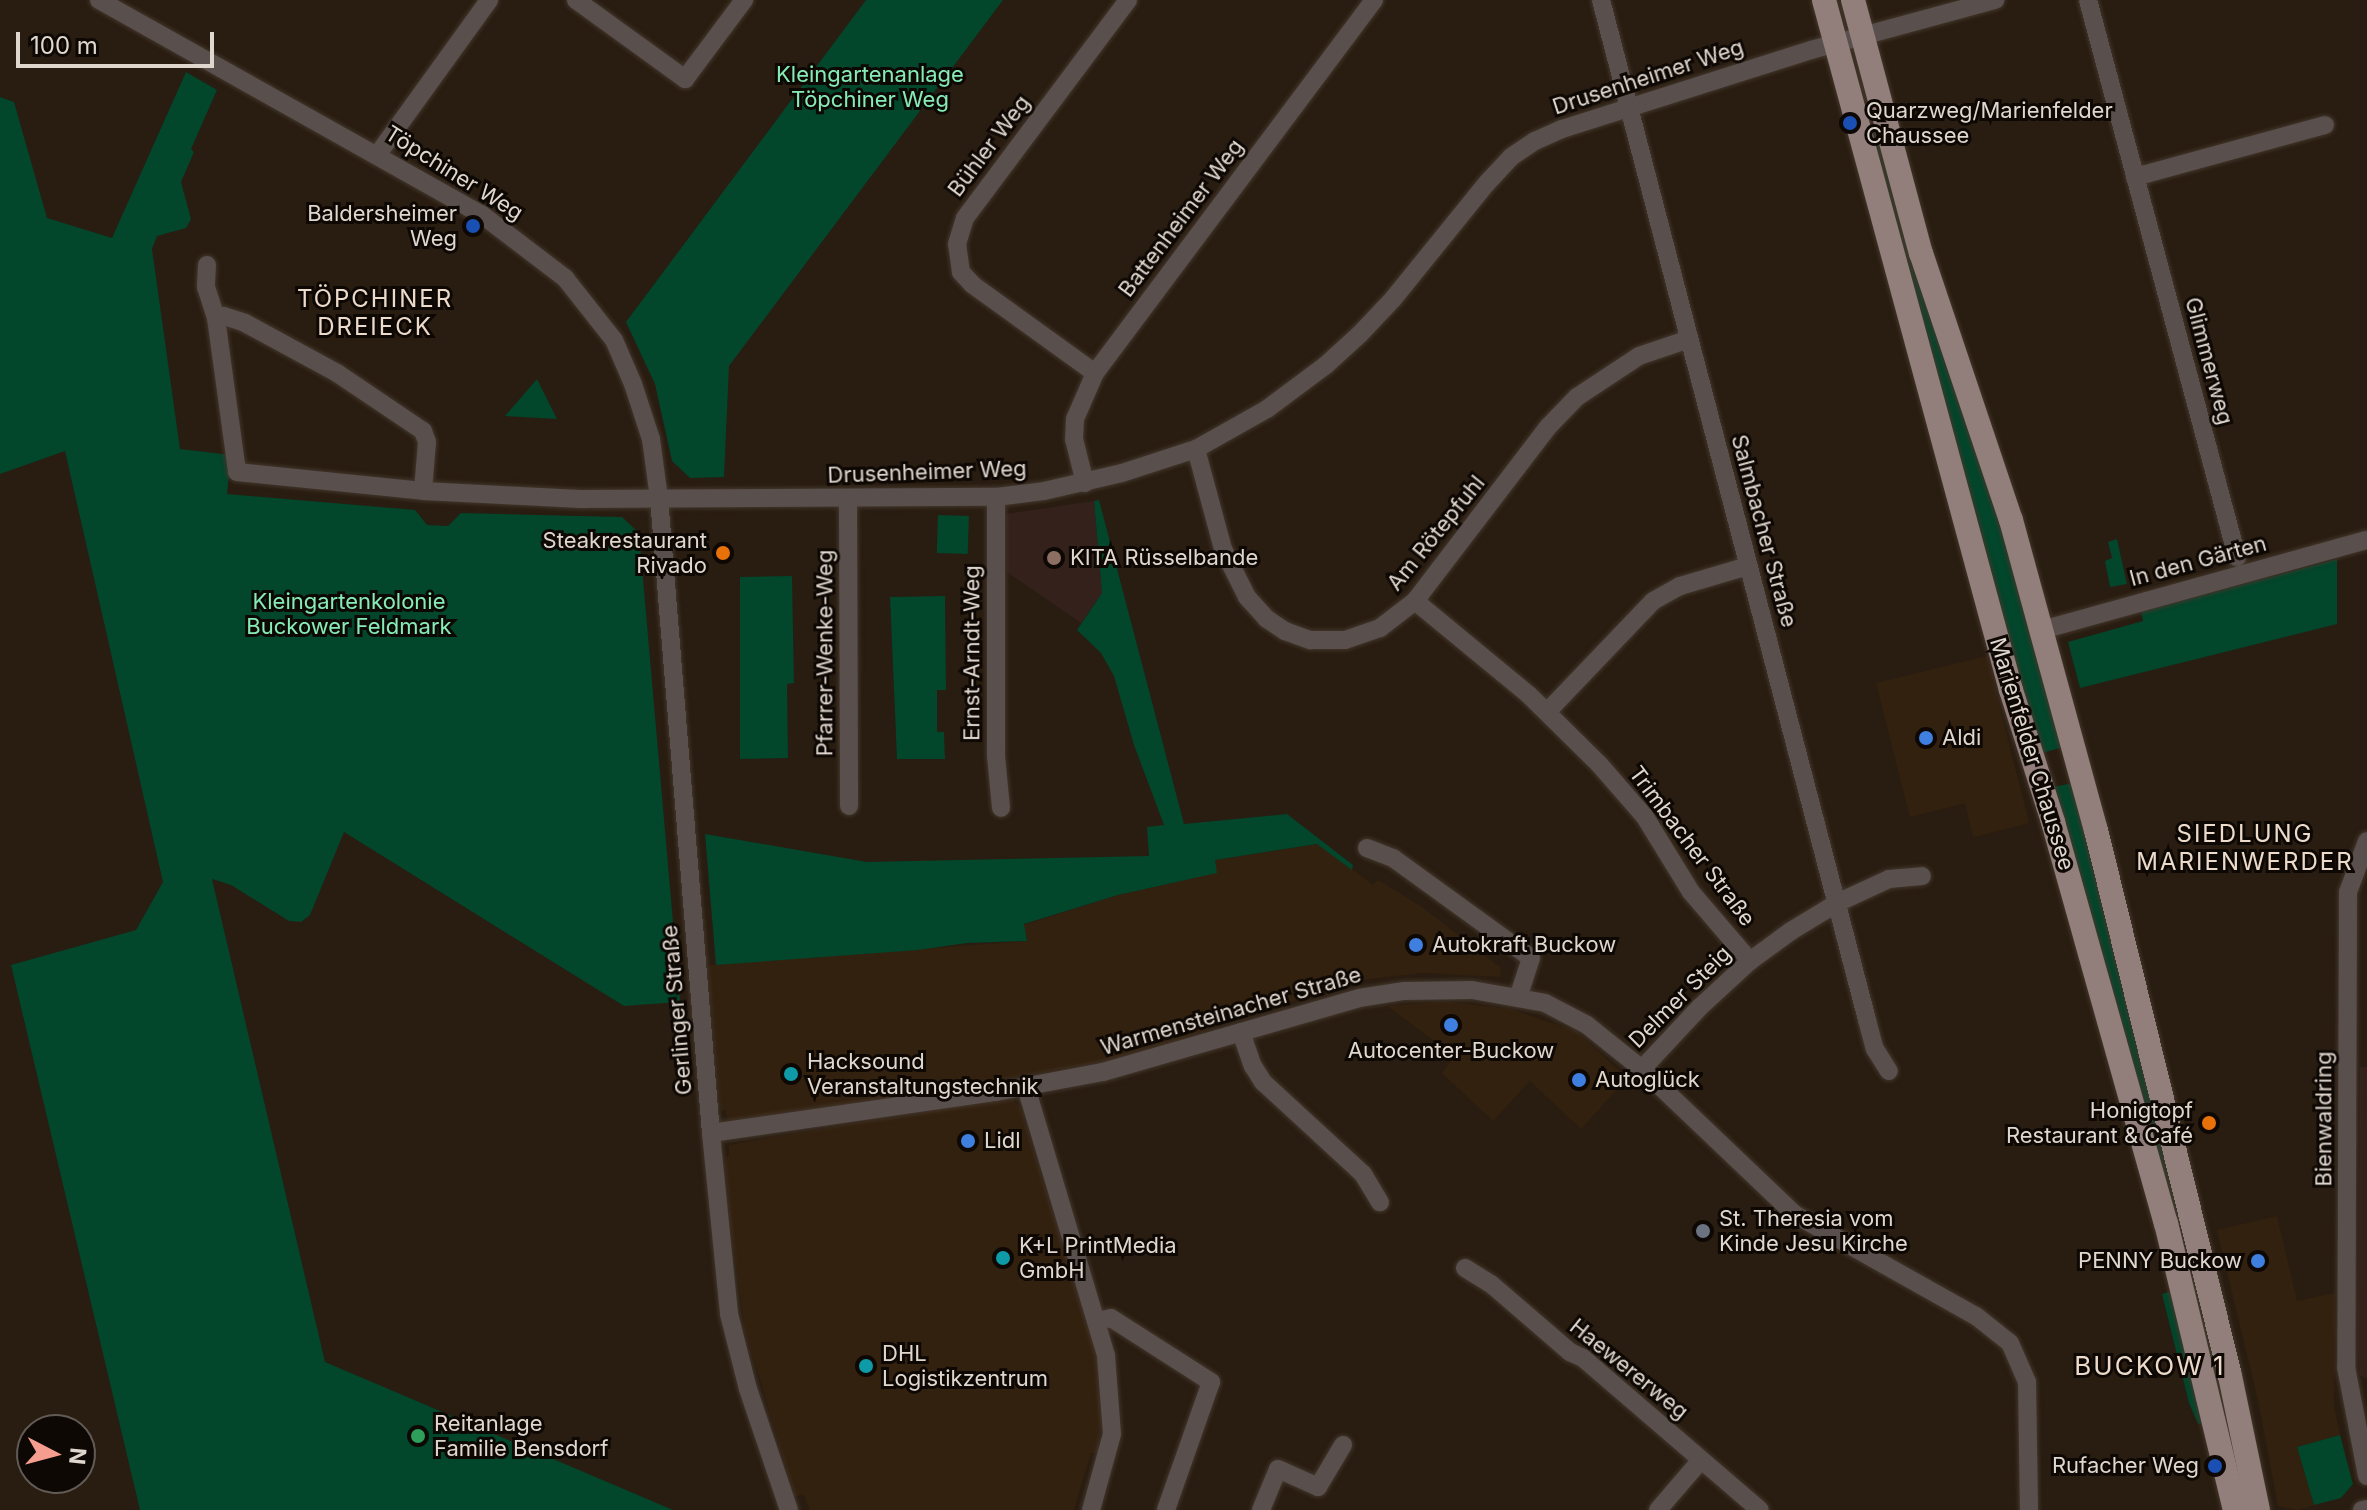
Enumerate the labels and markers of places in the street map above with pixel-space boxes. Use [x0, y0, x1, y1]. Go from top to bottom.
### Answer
place label: Quarzweg/Marienfelder Chaussee [1866, 97, 2113, 148]
marker: Quarzweg/Marienfelder Chaussee [1841, 114, 1859, 132]
place label: Baldersheimer Weg [307, 200, 457, 252]
marker: Baldersheimer Weg [464, 217, 482, 235]
place label: Steakrestaurant Rivado [543, 527, 707, 578]
marker: Steakrestaurant Rivado [714, 544, 732, 562]
place label: KITA Rüsselbande [1070, 545, 1258, 571]
marker: KITA Rüsselbande [1045, 549, 1063, 567]
place label: Aldi [1942, 725, 1981, 751]
marker: Aldi [1917, 729, 1935, 747]
place label: Autokraft Buckow [1432, 932, 1616, 958]
marker: Autokraft Buckow [1407, 936, 1425, 954]
marker: Autocenter-Buckow [1442, 1016, 1460, 1034]
place label: Autocenter-Buckow [1348, 1038, 1554, 1064]
place label: Hacksound Veranstaltungstechnik [807, 1048, 1039, 1100]
marker: Hacksound Veranstaltungstechnik [782, 1065, 800, 1083]
place label: Autoglück [1595, 1067, 1700, 1093]
marker: Autoglück [1570, 1071, 1588, 1089]
place label: Honigtopf Restaurant & Café [2006, 1097, 2193, 1148]
marker: Honigtopf Restaurant & Café [2200, 1114, 2218, 1132]
place label: Lidl [984, 1128, 1021, 1154]
marker: Lidl [959, 1132, 977, 1150]
place label: St. Theresia vom Kinde Jesu Kirche [1719, 1205, 1908, 1256]
marker: St. Theresia vom Kinde Jesu Kirche [1694, 1222, 1712, 1240]
place label: K+L PrintMedia GmbH [1019, 1232, 1177, 1284]
place label: PENNY Buckow [2078, 1248, 2242, 1274]
marker: K+L PrintMedia GmbH [994, 1249, 1012, 1267]
marker: PENNY Buckow [2249, 1252, 2267, 1270]
place label: DHL Logistikzentrum [882, 1340, 1048, 1392]
marker: DHL Logistikzentrum [857, 1357, 875, 1375]
place label: Reitanlage Familie Bensdorf [434, 1410, 608, 1462]
marker: Reitanlage Familie Bensdorf [409, 1427, 427, 1445]
place label: Rufacher Weg [2052, 1453, 2199, 1479]
marker: Rufacher Weg [2206, 1457, 2224, 1475]

